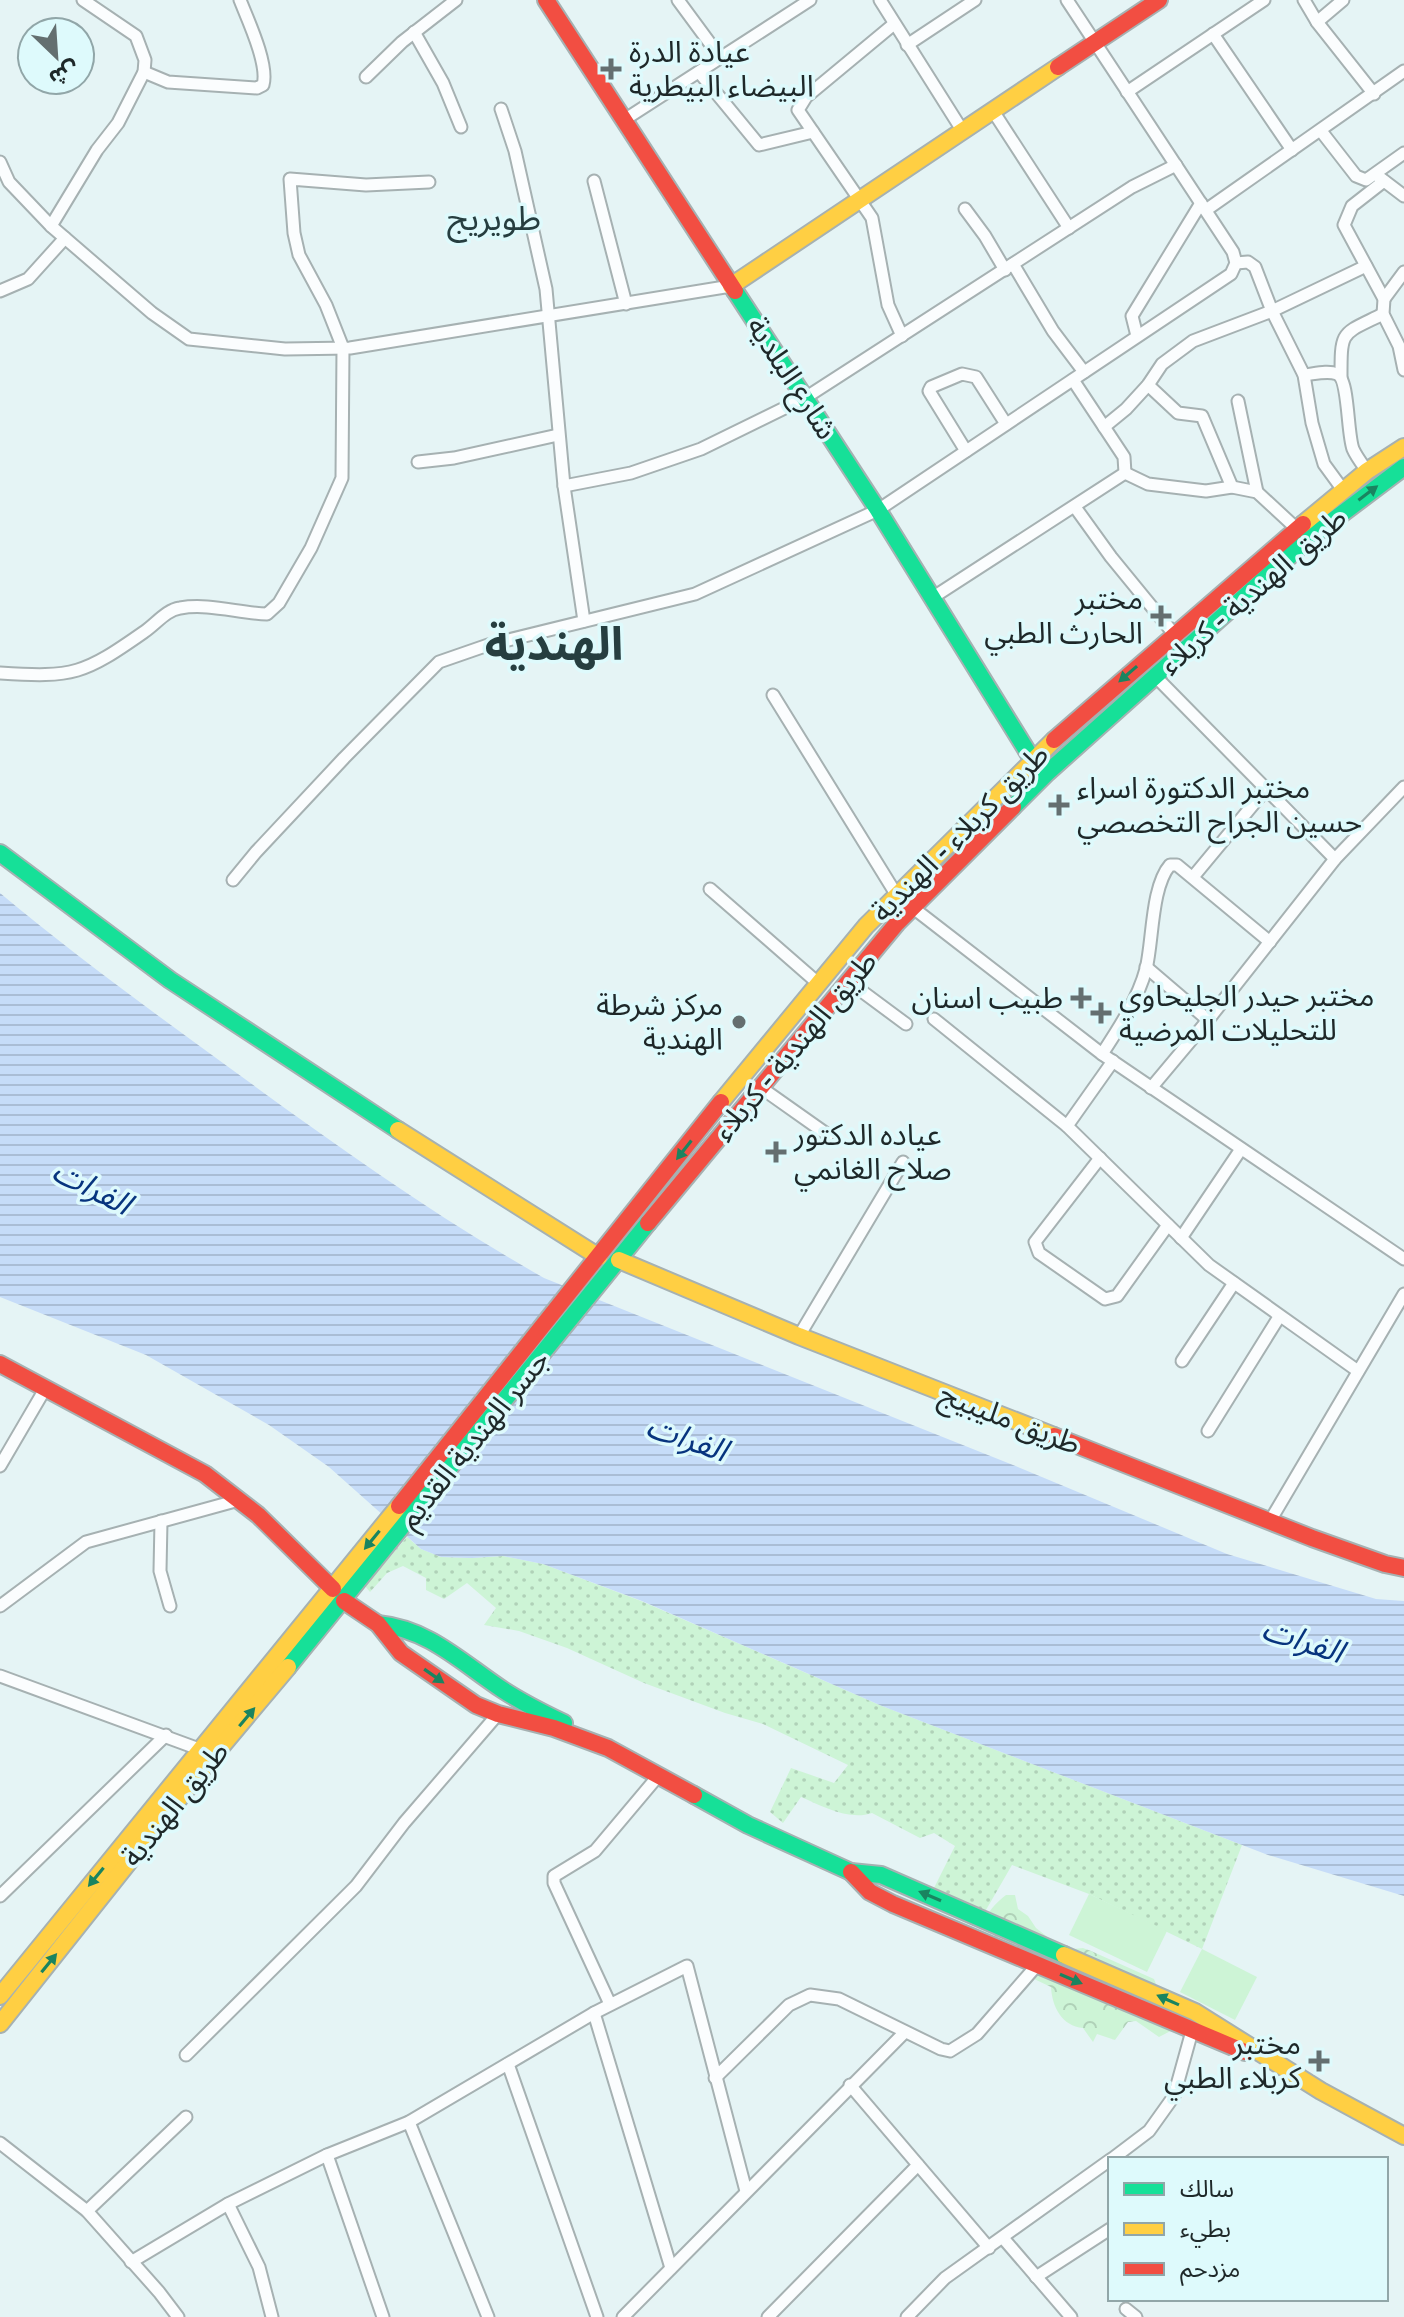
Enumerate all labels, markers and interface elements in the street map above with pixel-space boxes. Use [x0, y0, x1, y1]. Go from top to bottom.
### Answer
north arrow [16, 16, 96, 96]
place label: عيادة الدرة البيضاء البيطرية [629, 34, 814, 105]
text: ش [45, 55, 84, 92]
marker: عيادة الدرة البيضاء البيطرية [600, 58, 622, 80]
district label: طويريج [447, 198, 541, 243]
street label: شارع البلدية [736, 310, 845, 448]
one-way arrow [1358, 485, 1378, 501]
street label: طريق الهندية - كربلاء [1152, 500, 1355, 683]
place label: مختبر الحارث الطبي [984, 581, 1143, 656]
marker: مختبر الحارث الطبي [1150, 605, 1172, 627]
district label: الهندية [485, 617, 623, 673]
one-way arrow [1119, 665, 1138, 683]
street label: طريق كربلاء - الهندية [864, 737, 1057, 930]
place label: مختبر الدكتورة اسراء حسين الجراح التخصصي [1077, 770, 1362, 845]
marker: مختبر الدكتورة اسراء حسين الجراح التخصصي [1048, 794, 1070, 816]
street label: طريق الهندية - كربلاء [705, 944, 886, 1149]
place label: مختبر حيدر الجليحاوي للتحليلات المرضية [1119, 978, 1375, 1049]
place label: طبيب اسنان [912, 980, 1063, 1017]
place label: مركز شرطة الهندية [596, 987, 723, 1058]
marker: طبيب اسنان [1070, 987, 1092, 1009]
marker: مختبر حيدر الجليحاوي للتحليلات المرضية [1090, 1002, 1112, 1024]
marker: مركز شرطة الهندية [730, 1013, 748, 1031]
place label: عياده الدكتور صلاح الغانمي [793, 1117, 952, 1192]
one-way arrow [676, 1139, 692, 1160]
marker: عياده الدكتور صلاح الغانمي [765, 1141, 787, 1163]
water label: الفرات [46, 1151, 141, 1225]
street label: جسر الهندية القديم [391, 1342, 561, 1539]
street label: طريق مليبيج [933, 1376, 1086, 1466]
water label: الفرات [641, 1407, 736, 1472]
one-way arrow [364, 1530, 381, 1550]
water label: الفرات [1257, 1609, 1352, 1673]
one-way arrow [424, 1668, 445, 1683]
one-way arrow [238, 1707, 255, 1727]
street label: طريق الهندية [113, 1734, 237, 1875]
one-way arrow [88, 1867, 105, 1887]
one-way arrow [918, 1889, 941, 1902]
one-way arrow [40, 1952, 57, 1973]
one-way arrow [1059, 1972, 1083, 1985]
one-way arrow [1156, 1993, 1180, 2006]
place label: مختبر كربلاء الطبي [1164, 2026, 1302, 2101]
marker: مختبر كربلاء الطبي [1308, 2050, 1330, 2072]
legend [1108, 2157, 1388, 2301]
text: سالك [1180, 2174, 1234, 2204]
text: بطيء [1180, 2214, 1231, 2248]
text: مزدحم [1180, 2254, 1240, 2286]

